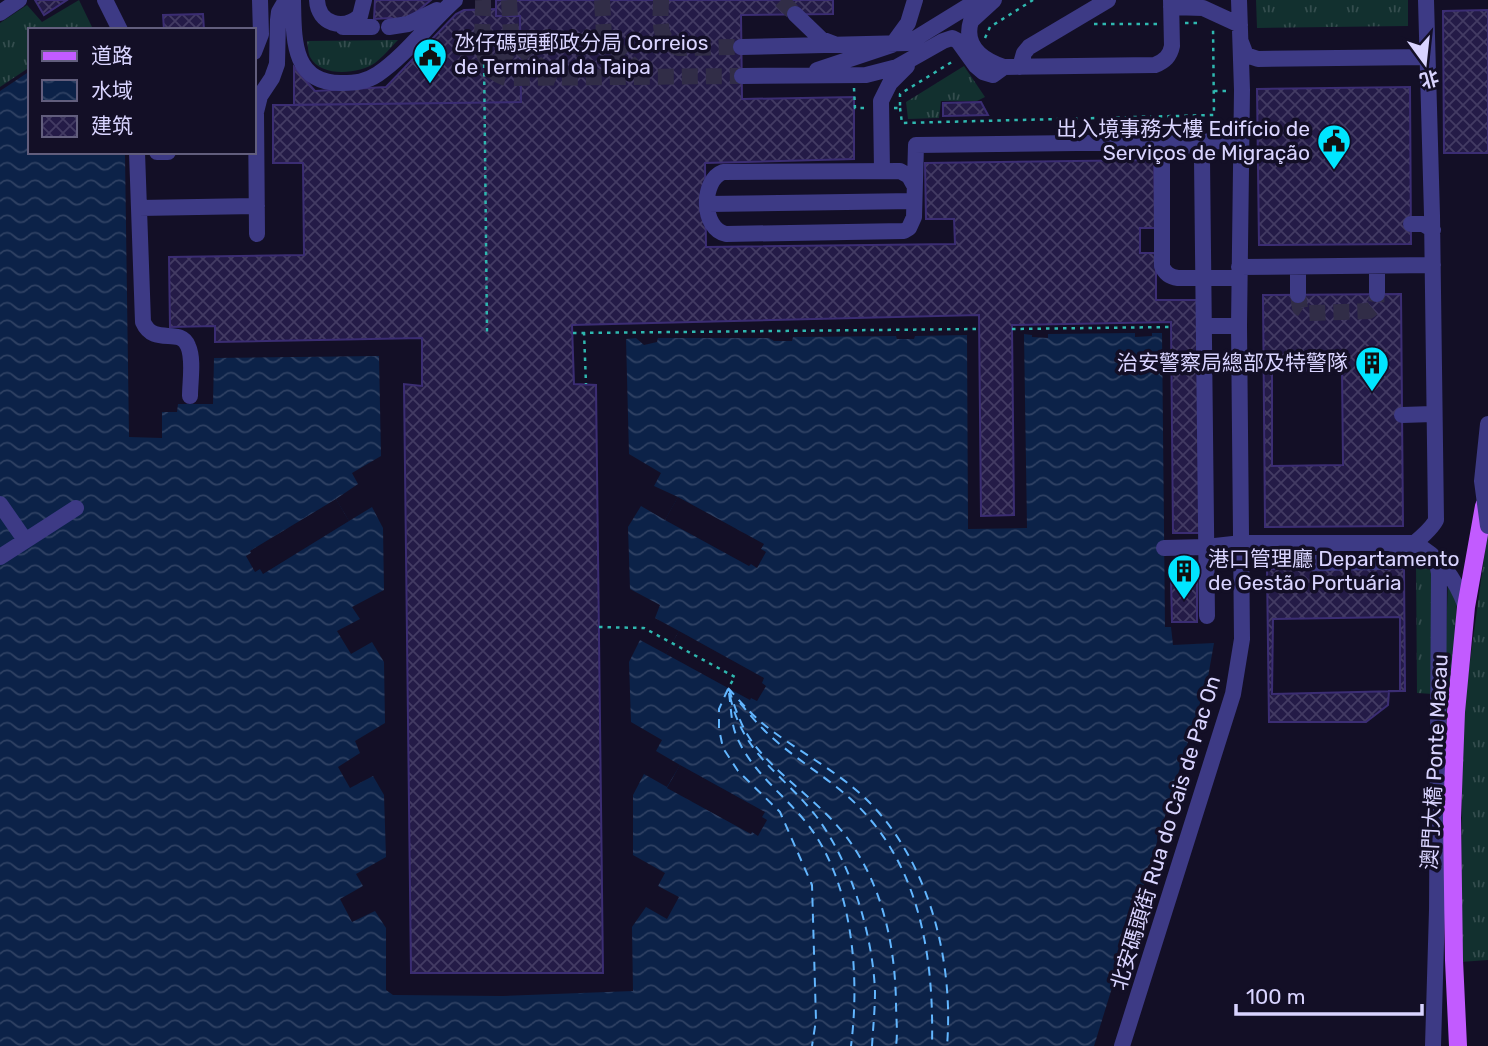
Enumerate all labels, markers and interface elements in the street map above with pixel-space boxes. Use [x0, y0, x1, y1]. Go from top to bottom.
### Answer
legend [28, 28, 256, 154]
north arrow [1390, 28, 1460, 98]
place label: 氹仔碼頭郵政分局 Correios de Terminal da Taipa [454, 30, 709, 79]
public building icon: 氹仔碼頭郵政分局 Correios de Terminal da Taipa [411, 36, 449, 85]
text: 道路 [91, 43, 133, 68]
text: 北 [1417, 65, 1441, 93]
text: 水域 [91, 78, 133, 103]
text: 建筑 [91, 113, 133, 138]
place label: 出入境事務大樓 Edifício de Serviços de Migração [1056, 116, 1310, 165]
public building icon: 出入境事務大樓 Edifício de Serviços de Migração [1315, 122, 1353, 171]
building icon: 治安警察局總部及特警隊 [1353, 344, 1391, 393]
place label: 治安警察局總部及特警隊 [1117, 350, 1348, 375]
place label: 港口管理廳 Departamento de Gestão Portuária [1208, 546, 1460, 595]
building icon: 港口管理廳 Departamento de Gestão Portuária [1165, 552, 1203, 601]
street label: 澳門大橋 Ponte Macau [1416, 653, 1453, 871]
street label: 北安碼頭街 Rua do Cais de Pac On [1106, 673, 1225, 993]
scale bar [1236, 972, 1422, 1016]
text: 100 m [1246, 984, 1305, 1009]

